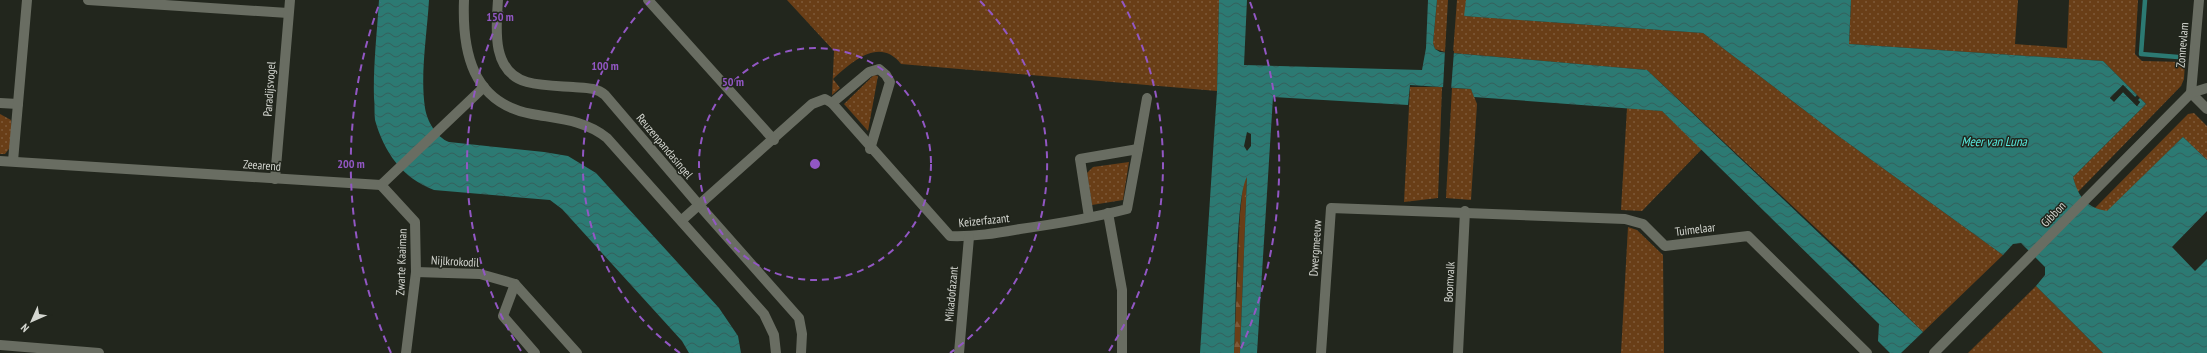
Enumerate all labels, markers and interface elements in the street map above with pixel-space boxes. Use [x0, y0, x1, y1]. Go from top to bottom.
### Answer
text: 150 m [486, 9, 514, 24]
street label: Zonnevlam [2173, 22, 2191, 68]
text: 100 m [591, 58, 619, 73]
street label: Paradijsvogel [260, 61, 278, 117]
text: 50 m [722, 74, 744, 89]
street label: Reuzenpandasingel [634, 111, 697, 182]
water label: Meer van Luna [1961, 133, 2028, 150]
street label: Zeearend [242, 156, 282, 174]
text: 200 m [337, 156, 365, 171]
centre of rings [808, 157, 822, 171]
street label: Gibbon [2037, 198, 2069, 230]
street label: Keizerfazant [958, 210, 1011, 230]
street label: Dwergmeeuw [1306, 218, 1325, 277]
street label: Tuimelaar [1674, 219, 1717, 239]
street label: Zwarte Kaaiman [392, 228, 410, 296]
street label: Nijlkrokodil [431, 252, 479, 270]
street label: Boomvalk [1440, 261, 1458, 303]
street label: Mikadofazant [941, 265, 961, 322]
north arrow [12, 301, 52, 341]
text: N [18, 321, 32, 335]

